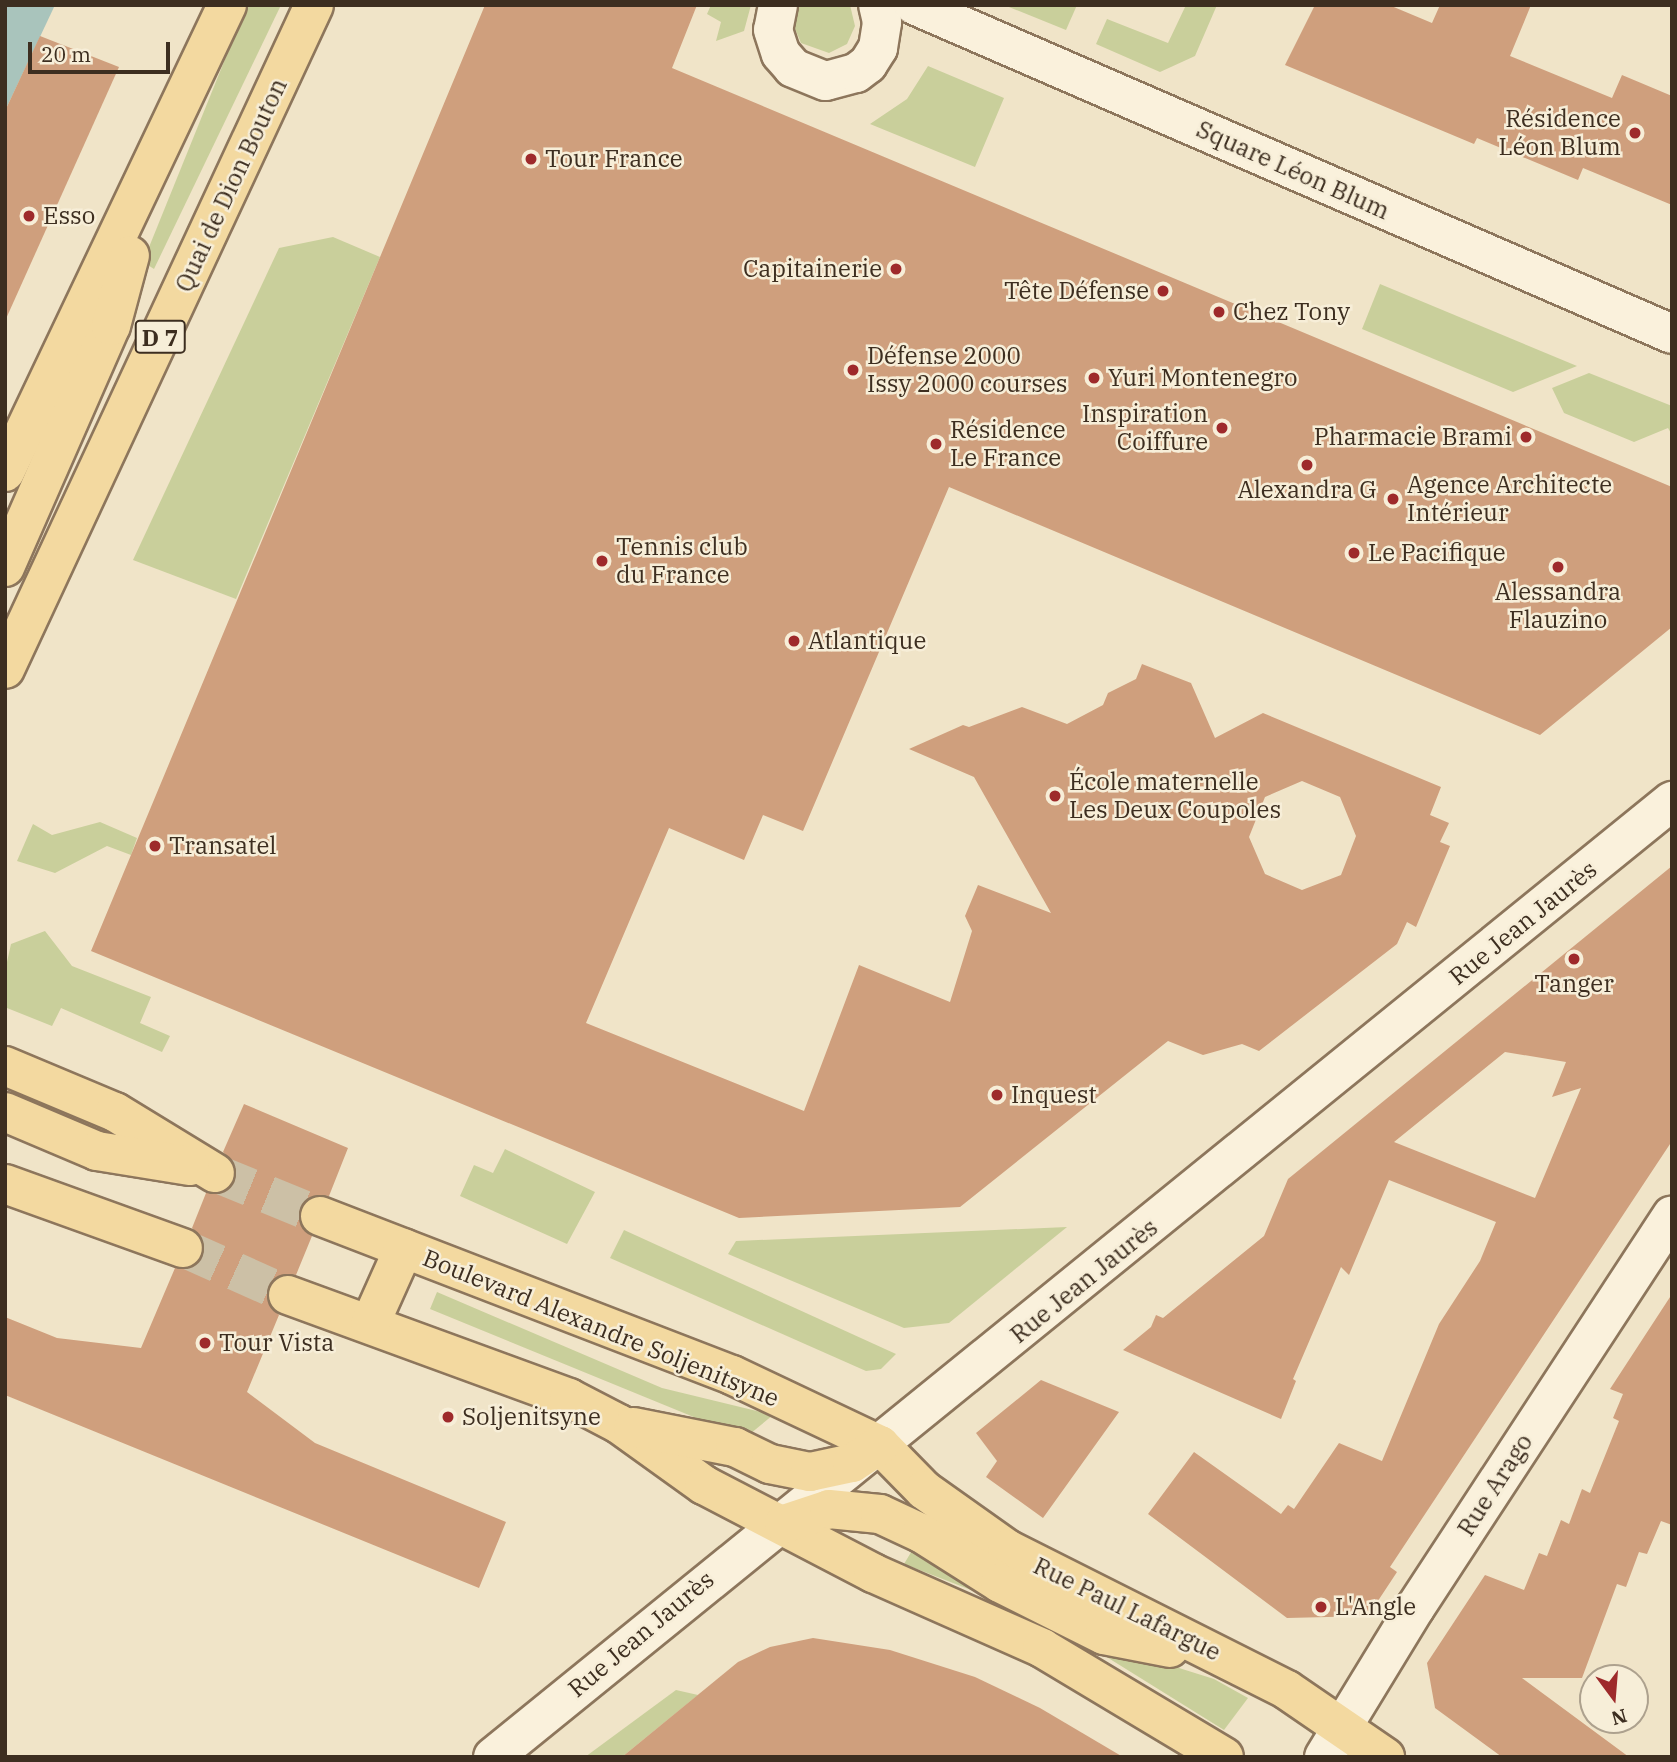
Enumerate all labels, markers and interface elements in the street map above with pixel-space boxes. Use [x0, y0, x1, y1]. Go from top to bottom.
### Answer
scale bar [32, 28, 173, 72]
text: 20 m [41, 40, 91, 68]
street label: Quai de Dion Bouton [169, 74, 293, 296]
place label: Résidence Léon Blum [1498, 105, 1621, 161]
street label: Square Léon Blum [1192, 115, 1394, 225]
marker: Résidence Léon Blum [1627, 125, 1643, 141]
place label: Tour France [545, 145, 683, 173]
marker: Tour France [523, 151, 539, 167]
place label: Esso [43, 202, 95, 230]
marker: Esso [21, 208, 37, 224]
place label: Capitainerie [743, 255, 882, 283]
marker: Capitainerie [888, 261, 904, 277]
place label: Tête Défense [1004, 277, 1149, 305]
marker: Tête Défense [1155, 283, 1171, 299]
place label: Chez Tony [1233, 298, 1350, 326]
marker: Chez Tony [1211, 304, 1227, 320]
road number: D 7 [134, 318, 186, 356]
place label: Défense 2000 Issy 2000 courses [867, 342, 1067, 398]
marker: Défense 2000 Issy 2000 courses [845, 362, 861, 378]
place label: Yuri Montenegro [1108, 364, 1297, 392]
marker: Yuri Montenegro [1086, 370, 1102, 386]
place label: Inspiration Coiffure [1082, 400, 1208, 456]
place label: Résidence Le France [950, 416, 1066, 472]
marker: Inspiration Coiffure [1214, 420, 1230, 436]
place label: Pharmacie Brami [1314, 423, 1512, 451]
marker: Pharmacie Brami [1518, 429, 1534, 445]
marker: Résidence Le France [928, 436, 944, 452]
marker: Alexandra G [1299, 457, 1315, 473]
place label: Agence Architecte Intérieur [1407, 471, 1612, 527]
place label: Alexandra G [1237, 476, 1377, 504]
marker: Agence Architecte Intérieur [1385, 491, 1401, 507]
place label: Tennis club du France [616, 533, 748, 589]
place label: Le Pacifique [1368, 539, 1506, 567]
marker: Le Pacifique [1346, 545, 1362, 561]
marker: Tennis club du France [594, 553, 610, 569]
marker: Alessandra Flauzino [1550, 559, 1566, 575]
place label: Alessandra Flauzino [1495, 578, 1621, 634]
place label: Atlantique [808, 627, 926, 655]
marker: Atlantique [786, 633, 802, 649]
place label: École maternelle Les Deux Coupoles [1069, 768, 1281, 824]
marker: École maternelle Les Deux Coupoles [1047, 788, 1063, 804]
place label: Transatel [169, 832, 276, 860]
marker: Transatel [147, 838, 163, 854]
street label: Rue Jean Jaurès [1444, 855, 1602, 991]
marker: Tanger [1566, 951, 1582, 967]
place label: Tanger [1534, 970, 1614, 998]
place label: Inquest [1011, 1081, 1097, 1109]
marker: Inquest [989, 1087, 1005, 1103]
street label: Rue Jean Jaurès [1005, 1213, 1163, 1349]
street label: Boulevard Alexandre Soljenitsyne [419, 1243, 783, 1413]
place label: Tour Vista [219, 1329, 334, 1357]
marker: Tour Vista [197, 1335, 213, 1351]
place label: Soljenitsyne [462, 1403, 601, 1431]
marker: Soljenitsyne [440, 1409, 456, 1425]
street label: Rue Arago [1451, 1429, 1539, 1541]
street label: Rue Paul Lafargue [1029, 1551, 1225, 1667]
street label: Rue Jean Jaurès [562, 1565, 720, 1703]
place label: L'Angle [1335, 1593, 1416, 1621]
marker: L'Angle [1313, 1599, 1329, 1615]
north arrow [1579, 1664, 1649, 1734]
text: N [1609, 1704, 1630, 1731]

